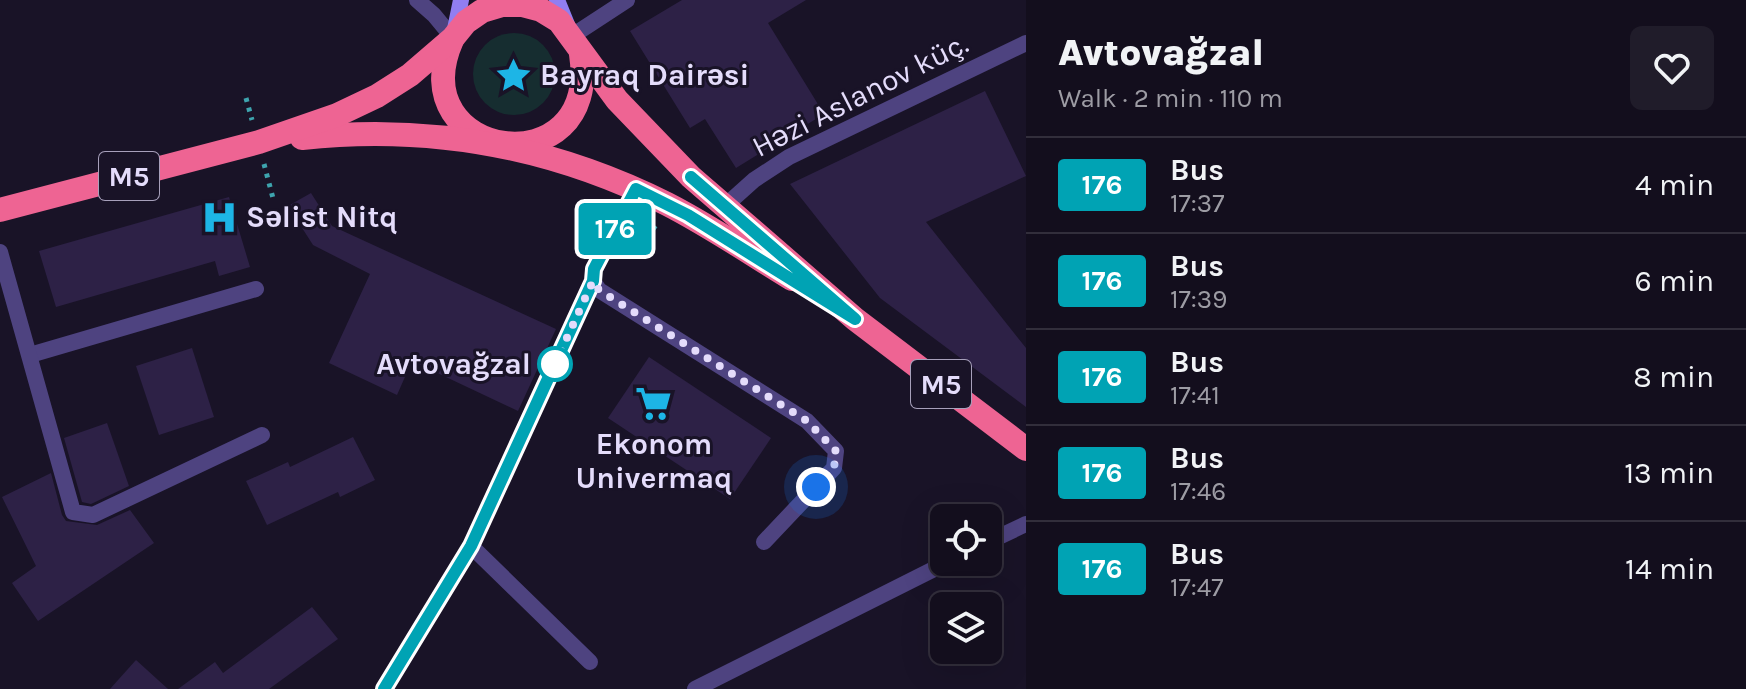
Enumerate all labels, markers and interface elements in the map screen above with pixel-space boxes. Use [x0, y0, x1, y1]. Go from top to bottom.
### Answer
street label: Həzi Aslanov küç. [746, 25, 974, 165]
button: heart [1630, 26, 1714, 110]
text: Avtovağzal [1058, 30, 1264, 75]
place icon: Bayraq Dairəsi [495, 56, 533, 94]
place label: Bayraq Dairəsi [540, 57, 749, 93]
text: Walk · 2 min · 110 m [1058, 83, 1283, 114]
road number: M5 [99, 152, 159, 200]
text: Bus [1170, 152, 1224, 188]
text: 4 min [1635, 167, 1714, 203]
text: 176 [1082, 168, 1122, 201]
text: 17:37 [1170, 188, 1224, 219]
hospital icon: Səlist Nitq [201, 198, 239, 236]
place label: Səlist Nitq [246, 199, 398, 235]
line badge: 176 [569, 203, 661, 255]
text: 176 [595, 212, 635, 245]
text: Bus [1170, 248, 1224, 284]
text: 6 min [1635, 263, 1714, 299]
text: 176 [1082, 264, 1122, 297]
text: 17:39 [1170, 284, 1227, 315]
text: Bus [1170, 344, 1224, 380]
place label: Avtovağzal [376, 346, 531, 382]
marker: Avtovağzal [538, 347, 572, 381]
text: 8 min [1633, 359, 1714, 395]
road number: M5 [911, 360, 971, 408]
text: 176 [1082, 360, 1122, 393]
text: 17:41 [1170, 380, 1220, 411]
supermarket icon: Ekonom Univermaq [635, 384, 673, 422]
place label: Ekonom Univermaq [576, 426, 732, 496]
text: Bus [1170, 440, 1224, 476]
text: 13 min [1624, 455, 1714, 491]
text: 176 [1082, 456, 1122, 489]
your location [796, 467, 836, 507]
text: 17:46 [1170, 476, 1226, 507]
map controls [930, 504, 1002, 664]
button: locate [930, 504, 1002, 576]
text: Bus [1170, 536, 1224, 572]
text: 14 min [1625, 551, 1714, 587]
text: 176 [1082, 552, 1122, 585]
text: 17:47 [1170, 572, 1224, 603]
button: layers [930, 592, 1002, 664]

